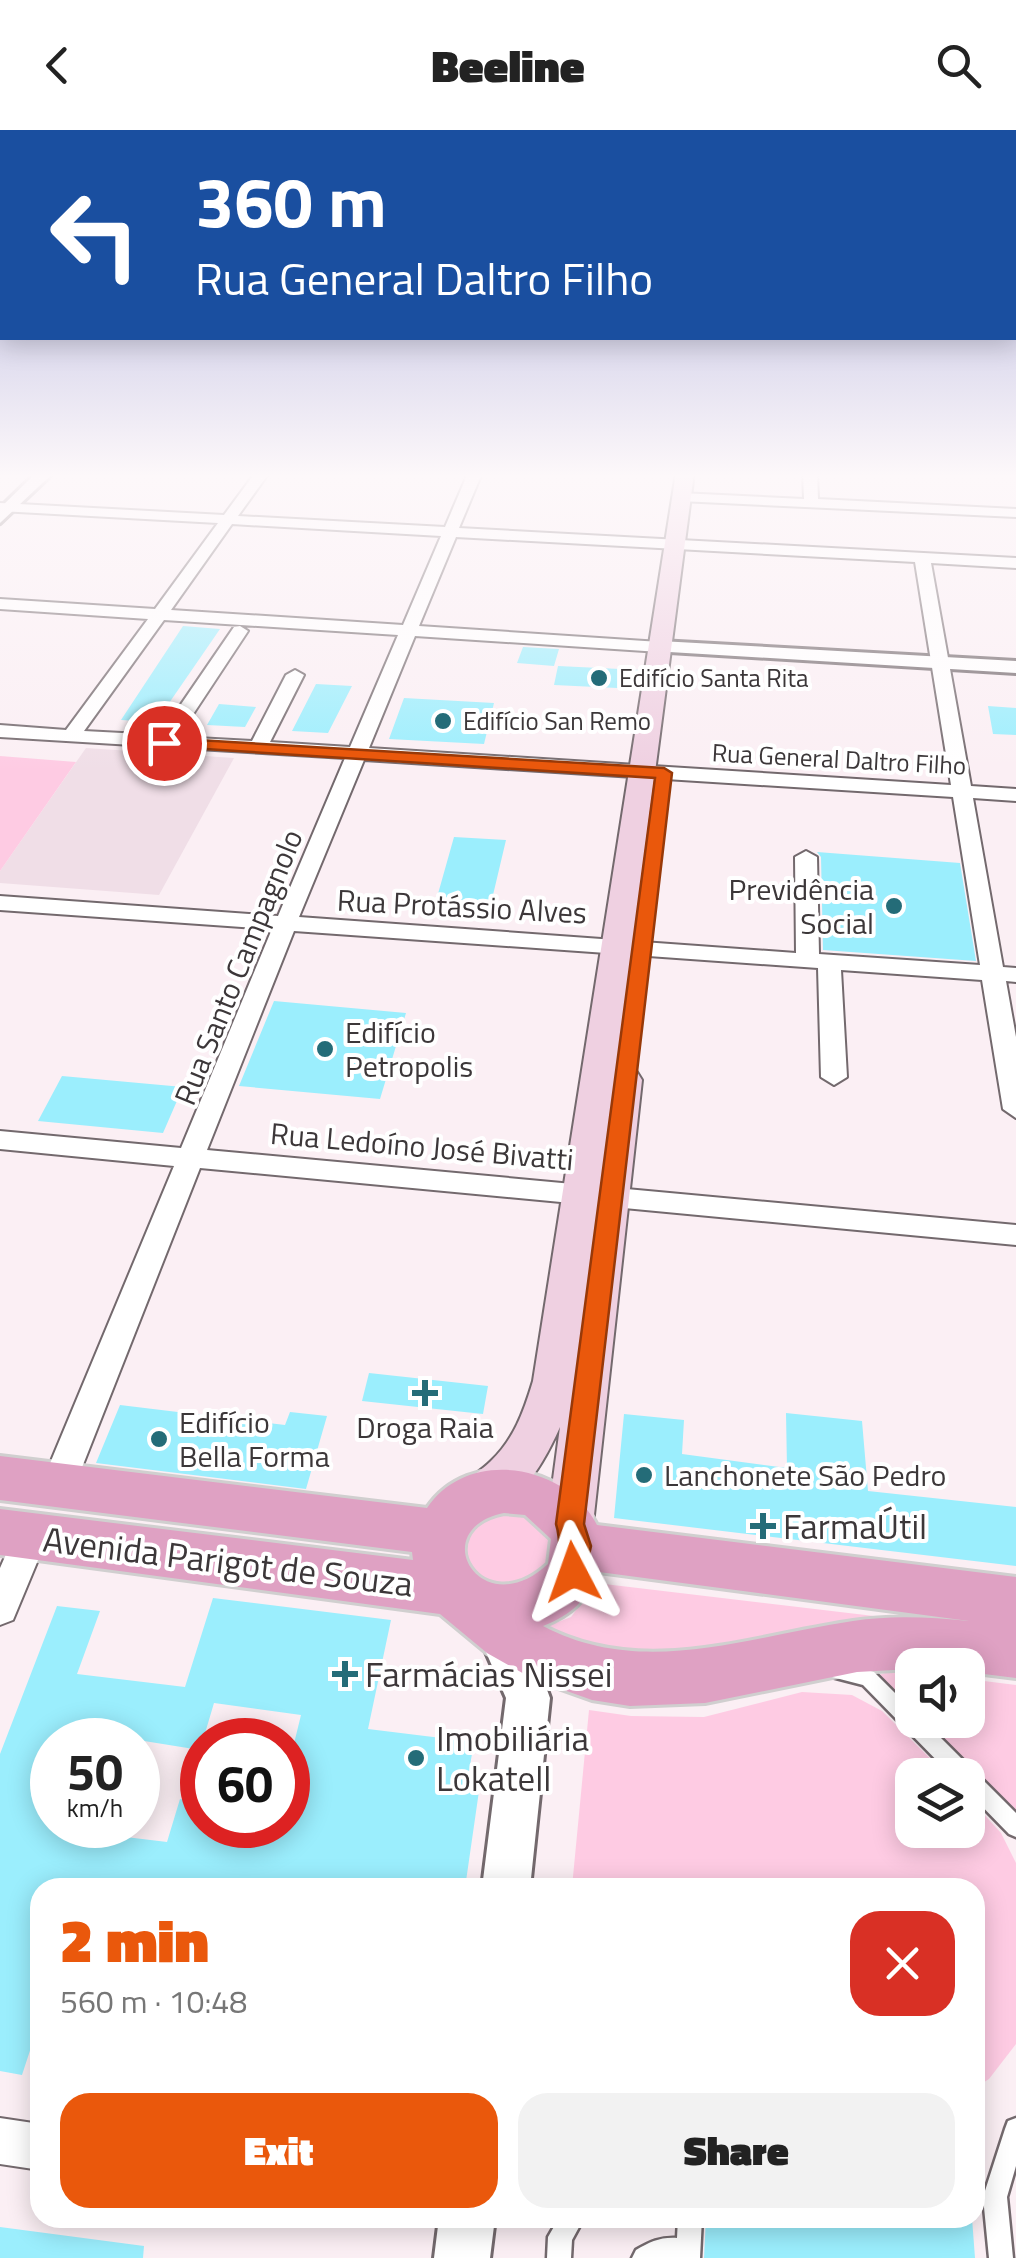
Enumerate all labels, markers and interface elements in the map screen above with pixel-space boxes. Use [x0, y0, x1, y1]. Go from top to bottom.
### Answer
text: Beeline [431, 31, 585, 99]
icon: back [30, 38, 85, 93]
icon: search [931, 38, 986, 93]
text: 360 m [195, 148, 387, 254]
icon: left [30, 170, 160, 300]
text: Rua General Daltro Filho [195, 244, 653, 312]
place label: Edifício Santa Rita [619, 659, 809, 697]
marker: Edifício Santa Rita [588, 667, 610, 689]
pin [122, 701, 207, 786]
place label: Edifício San Remo [463, 702, 651, 740]
marker: Edifício San Remo [432, 710, 454, 732]
icon: arrive [137, 716, 192, 771]
street label: Rua General Daltro Filho [711, 733, 967, 785]
street label: Rua Santo Campagnolo [162, 822, 314, 1112]
place label: Previdência Social [728, 866, 874, 946]
street label: Rua Protássio Alves [336, 876, 588, 936]
marker: Previdência Social [883, 895, 905, 917]
place label: Edifício Petropolis [345, 1009, 473, 1089]
marker: Edifício Petropolis [314, 1038, 336, 1060]
street label: Rua Ledoíno José Bivatti [269, 1110, 575, 1182]
marker: Droga Raia [414, 1382, 436, 1404]
place label: Edifício Bella Forma [179, 1399, 330, 1479]
place label: Droga Raia [356, 1404, 494, 1450]
marker: Edifício Bella Forma [148, 1428, 170, 1450]
place label: Lanchonete São Pedro [664, 1452, 946, 1498]
marker: Lanchonete São Pedro [633, 1464, 655, 1486]
place label: FarmaÚtil [783, 1499, 927, 1553]
street label: Avenida Parigot de Souza [40, 1512, 416, 1610]
marker: FarmaÚtil [752, 1515, 774, 1537]
position arrow [521, 1520, 625, 1624]
place label: Farmácias Nissei [365, 1647, 612, 1701]
map controls [895, 1648, 985, 1848]
button: sound [895, 1648, 985, 1738]
marker: Farmácias Nissei [334, 1663, 356, 1685]
place label: Imobiliária Lokatell [436, 1711, 589, 1805]
speed limit sign: 60 [180, 1718, 310, 1848]
text: 50 [67, 1733, 123, 1809]
marker: Imobiliária Lokatell [405, 1747, 427, 1769]
button: layers [895, 1758, 985, 1848]
text: km/h [67, 1789, 123, 1827]
text: 2 min [60, 1894, 209, 1985]
button: close [850, 1911, 955, 2016]
text: 560 m · 10:48 [60, 1977, 247, 2025]
button: Exit [60, 2093, 498, 2208]
button: Share [518, 2093, 955, 2208]

